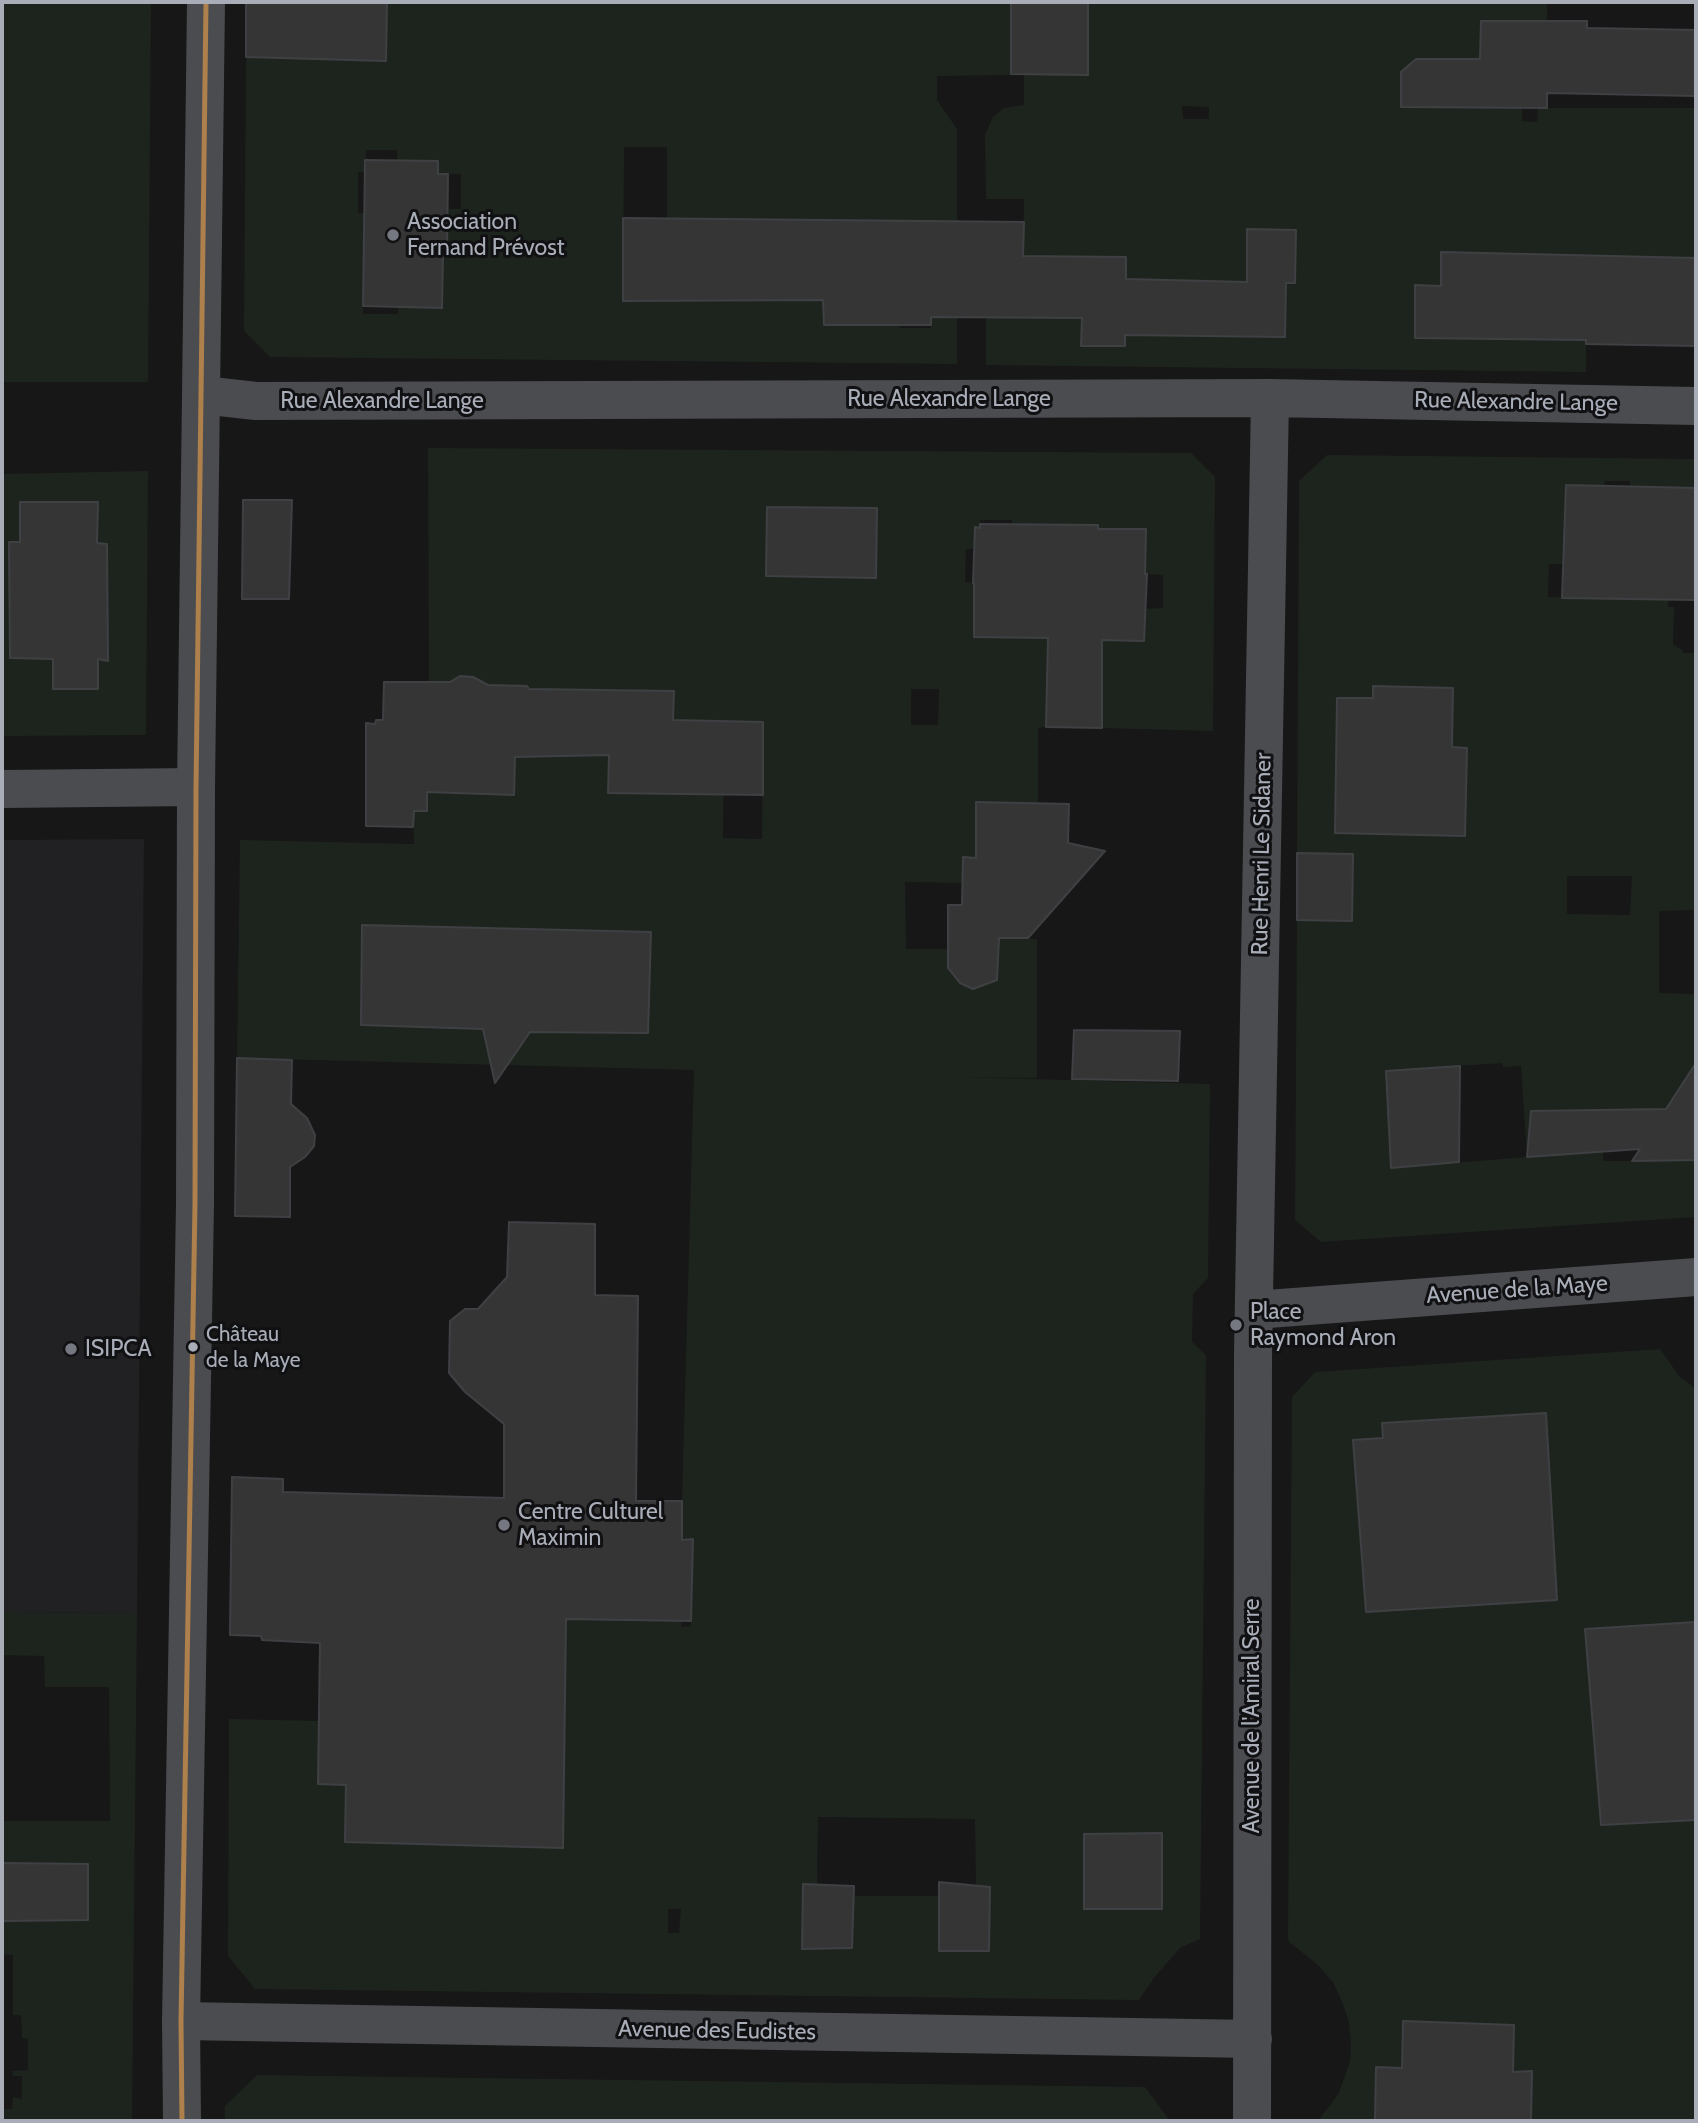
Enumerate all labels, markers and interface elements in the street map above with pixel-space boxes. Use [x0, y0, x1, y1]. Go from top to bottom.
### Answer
place label: Association Fernand Prévost [407, 208, 564, 262]
marker: Association Fernand Prévost [385, 227, 401, 243]
street label: Rue Alexandre Lange [847, 385, 1051, 413]
street label: Rue Alexandre Lange [1414, 386, 1618, 418]
street label: Rue Alexandre Lange [280, 387, 484, 415]
street label: Rue Henri Le Sidaner [1246, 752, 1278, 956]
street label: Avenue de la Maye [1425, 1270, 1609, 1310]
place label: Place Raymond Aron [1250, 1298, 1396, 1352]
marker: Place Raymond Aron [1228, 1317, 1244, 1333]
place label: Château de la Maye [206, 1322, 301, 1372]
place label: ISIPCA [85, 1335, 152, 1363]
marker: Château de la Maye [186, 1340, 200, 1354]
marker: ISIPCA [63, 1341, 79, 1357]
place label: Centre Culturel Maximin [518, 1498, 663, 1552]
marker: Centre Culturel Maximin [496, 1517, 512, 1533]
street label: Avenue de l'Amiral Serre [1238, 1598, 1266, 1834]
street label: Avenue des Eudistes [618, 2015, 816, 2047]

